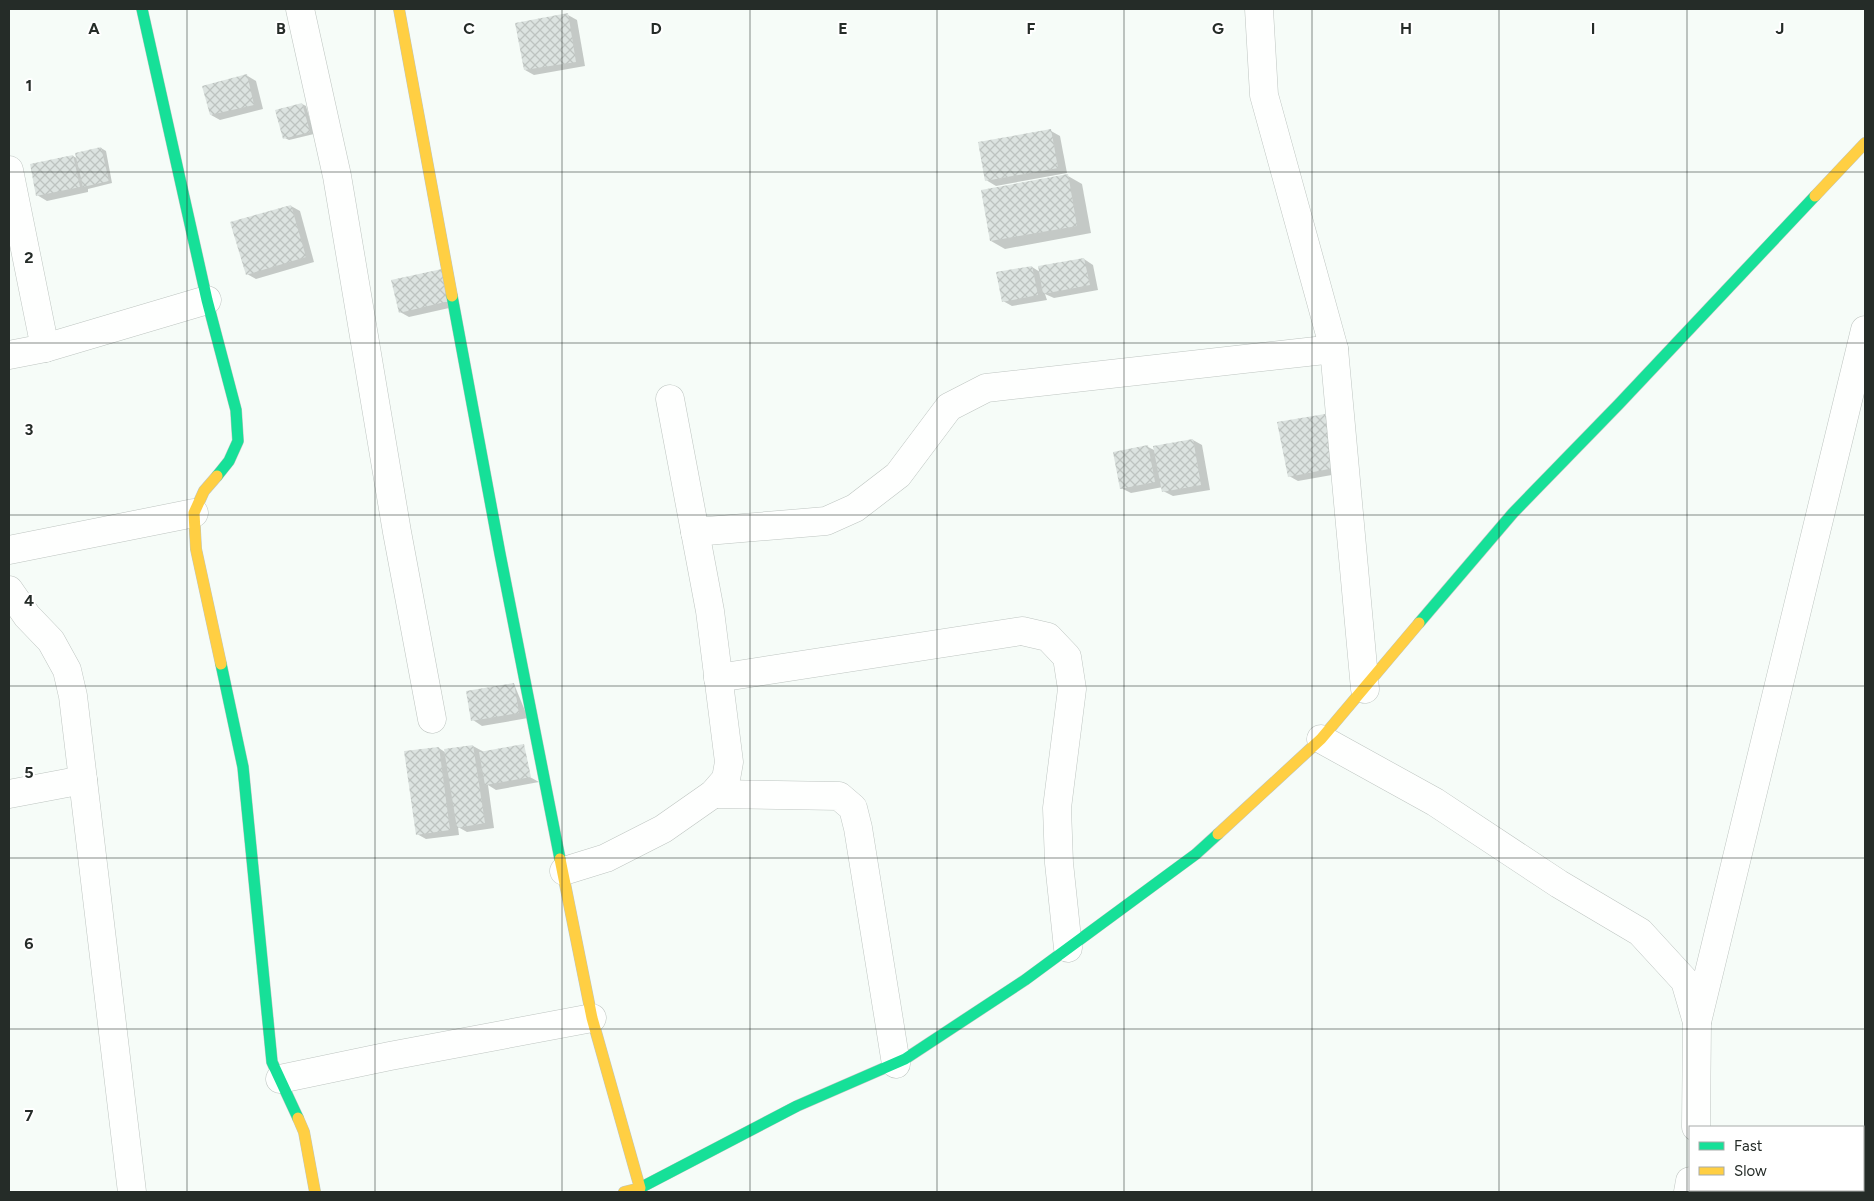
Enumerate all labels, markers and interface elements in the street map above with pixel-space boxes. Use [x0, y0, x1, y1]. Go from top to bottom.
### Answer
text: A [88, 19, 100, 38]
text: B [276, 19, 286, 38]
text: C [463, 19, 475, 38]
text: D [650, 19, 662, 38]
text: E [838, 19, 848, 38]
text: F [1027, 19, 1036, 38]
text: G [1212, 19, 1224, 38]
text: H [1400, 19, 1412, 38]
text: I [1591, 19, 1595, 38]
text: J [1776, 19, 1784, 38]
text: 1 [26, 76, 32, 95]
text: 2 [24, 248, 34, 267]
text: 3 [25, 420, 34, 439]
text: 4 [24, 591, 34, 610]
text: 5 [24, 763, 34, 782]
text: 6 [24, 934, 34, 953]
text: 7 [25, 1106, 34, 1125]
legend [1689, 1126, 1864, 1191]
text: Fast [1734, 1137, 1763, 1155]
text: Slow [1734, 1162, 1767, 1180]

